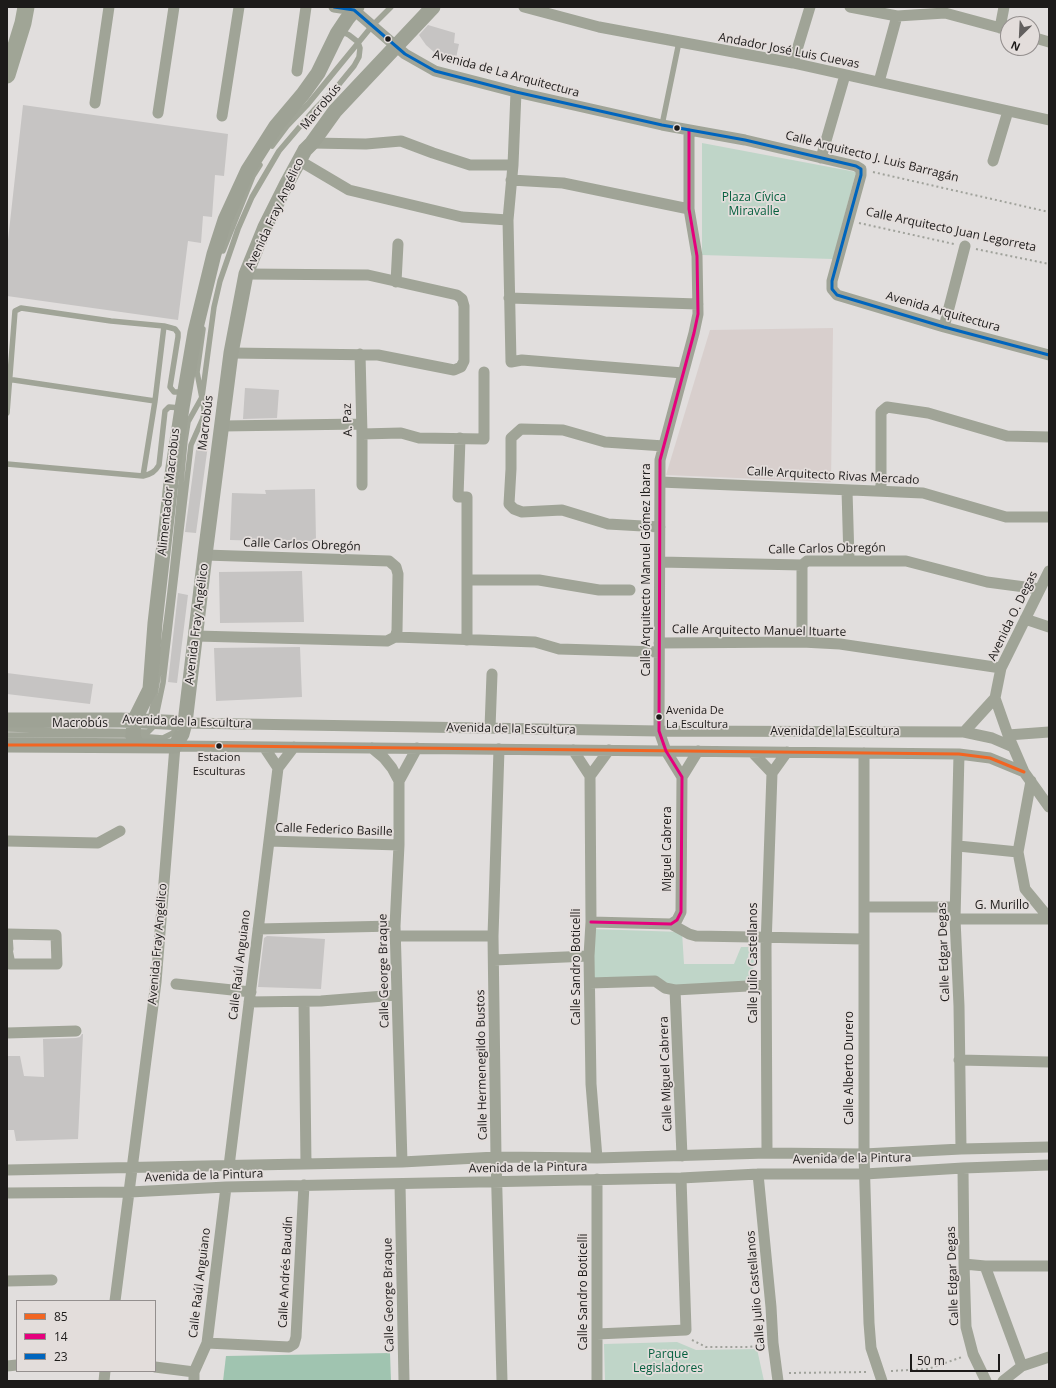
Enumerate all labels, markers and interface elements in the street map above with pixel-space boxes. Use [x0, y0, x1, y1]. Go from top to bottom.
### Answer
north arrow [1000, 16, 1040, 56]
street label: Andador José Luis Cuevas [717, 30, 861, 72]
unlabelled marker [383, 34, 393, 44]
text: N [1008, 38, 1022, 55]
street label: Avenida de La Arquitectura [431, 47, 581, 101]
street label: Macrobús [298, 81, 344, 133]
unlabelled marker [672, 123, 682, 133]
street label: Calle Arquitecto J. Luis Barragán [784, 128, 960, 186]
street label: Avenida Fray Angélico [243, 156, 307, 272]
park label: Plaza Cívica Miravalle [722, 191, 786, 219]
street label: Calle Arquitecto Juan Legorreta [865, 205, 1037, 255]
street label: Avenida Arquitectura [884, 289, 1002, 335]
street label: Macrobús [195, 394, 217, 452]
street label: A. Paz [340, 403, 356, 437]
street label: Alimentador Macrobus [155, 428, 183, 556]
street label: Calle Arquitecto Manuel Gómez Ibarra [640, 463, 654, 677]
street label: Calle Arquitecto Rivas Mercado [746, 464, 920, 488]
street label: Calle Carlos Obregón [243, 536, 361, 554]
street label: Calle Carlos Obregón [768, 541, 886, 557]
street label: Avenida Fray Angélico [182, 563, 212, 685]
street label: Avenida O. Degas [985, 569, 1041, 663]
street label: Calle Arquitecto Manuel Ituarte [672, 622, 846, 640]
place label: Avenida De La Escultura [666, 704, 728, 730]
marker: Avenida De La Escultura [654, 712, 664, 722]
street label: Avenida de la Escultura [122, 713, 252, 731]
street label: Macrobús [52, 717, 108, 731]
street label: Avenida de la Escultura [446, 721, 576, 737]
street label: Avenida de la Escultura [770, 725, 900, 739]
marker: Estacion Esculturas [214, 741, 224, 751]
place label: Estacion Esculturas [193, 751, 245, 777]
street label: Miguel Cabrera [661, 806, 675, 892]
street label: Calle Federico Basille [275, 821, 393, 839]
street label: Avenida Fray Angélico [146, 883, 170, 1005]
street label: G. Murillo [975, 899, 1029, 913]
street label: Calle Julio Castellanos [747, 902, 761, 1024]
street label: Calle Edgar Degas [935, 902, 953, 1002]
street label: Calle Sandro Boticelli [570, 908, 584, 1026]
street label: Calle Raúl Anguiano [226, 909, 254, 1021]
street label: Calle George Braque [376, 913, 392, 1029]
street label: Calle Hermenegildo Bustos [473, 989, 491, 1141]
street label: Calle Alberto Durero [843, 1011, 857, 1125]
street label: Calle Miguel Cabrera [657, 1016, 675, 1132]
street label: Avenida de la Pintura [793, 1151, 911, 1167]
street label: Avenida de la Pintura [469, 1160, 587, 1176]
street label: Avenida de la Pintura [144, 1167, 264, 1185]
street label: Calle Andrés Baudín [276, 1215, 296, 1329]
street label: Calle Edgar Degas [944, 1226, 962, 1326]
street label: Calle Raúl Anguiano [186, 1227, 214, 1339]
street label: Calle Julio Castellanos [744, 1230, 768, 1352]
street label: Calle Sandro Boticelli [577, 1233, 591, 1351]
street label: Calle George Braque [381, 1237, 397, 1353]
legend [16, 1300, 156, 1372]
text: 85 [54, 1308, 68, 1325]
text: 14 [54, 1328, 68, 1345]
scale bar [912, 1346, 1002, 1372]
text: 23 [54, 1348, 68, 1365]
park label: Parque Legisladores [633, 1348, 703, 1376]
text: 50 m [917, 1352, 945, 1369]

